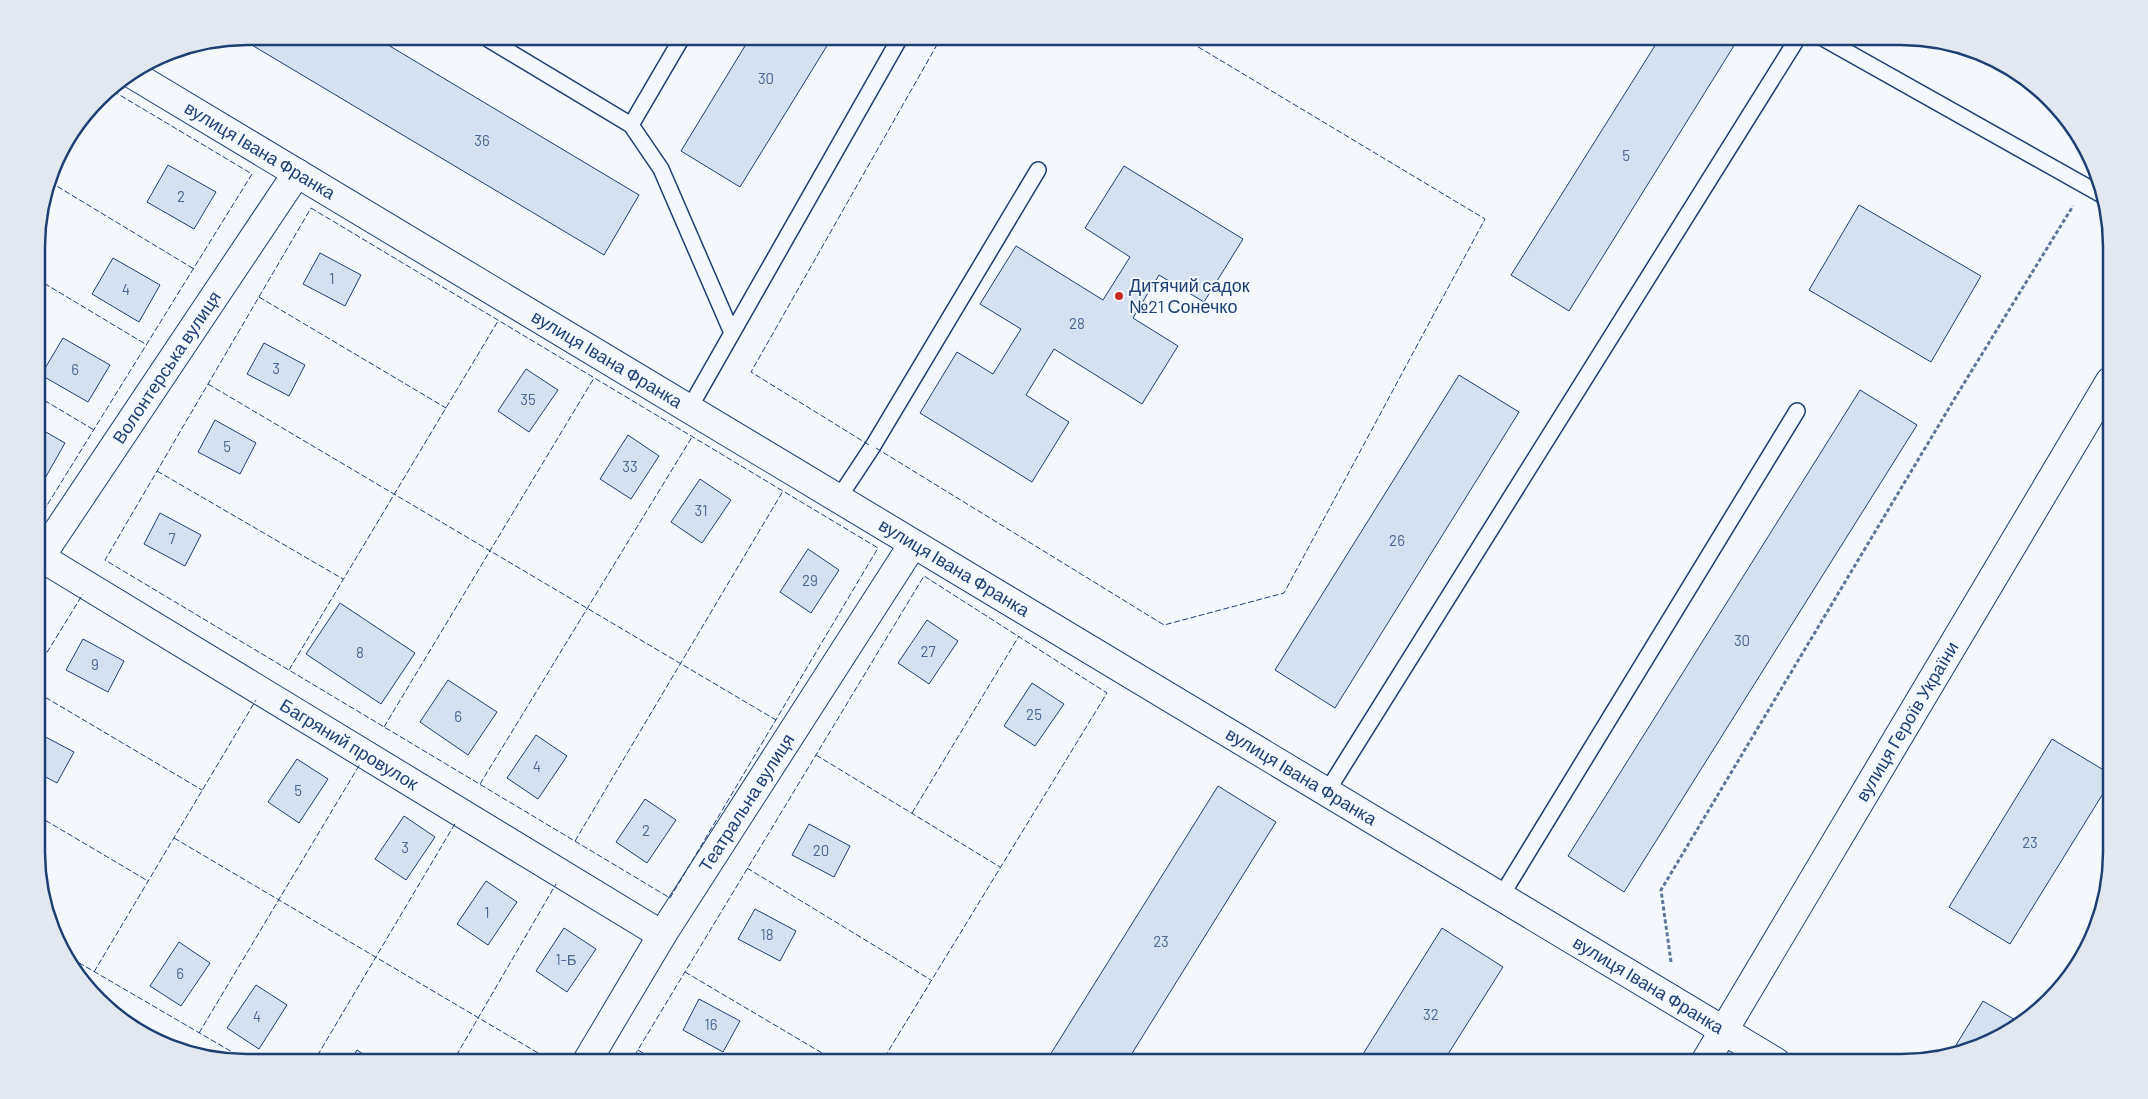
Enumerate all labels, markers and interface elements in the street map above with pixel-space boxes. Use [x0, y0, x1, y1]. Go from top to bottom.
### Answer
house number: 30 [758, 69, 774, 87]
street label: вулиця Івана Франка [181, 96, 340, 204]
house number: 36 [474, 131, 490, 149]
house number: 5 [1622, 146, 1630, 164]
house number: 2 [177, 187, 185, 205]
house number: 1 [329, 269, 335, 287]
place label: Дитячий садок №21 Сонечко [1129, 274, 1250, 317]
house number: 4 [122, 280, 130, 298]
street label: Волонтерська вулиця [107, 286, 225, 447]
marker: Дитячий садок №21 Сонечко [1113, 290, 1125, 302]
street label: вулиця Івана Франка [528, 305, 688, 413]
house number: 28 [1069, 314, 1085, 332]
house number: 3 [272, 359, 280, 377]
house number: 6 [71, 360, 79, 378]
house number: 35 [520, 390, 536, 408]
house number: 5 [223, 437, 231, 455]
house number: 33 [622, 457, 638, 475]
house number: 31 [695, 501, 707, 519]
street label: вулиця Івана Франка [875, 513, 1035, 621]
house number: 7 [168, 529, 176, 547]
house number: 26 [1389, 531, 1405, 549]
house number: 29 [802, 571, 818, 589]
house number: 30 [1734, 631, 1750, 649]
street label: вулиця Героїв України [1850, 637, 1963, 805]
house number: 27 [920, 642, 936, 660]
house number: 8 [356, 643, 364, 661]
house number: 9 [91, 655, 99, 673]
street label: Багряний провулок [276, 693, 423, 794]
house number: 25 [1026, 705, 1042, 723]
house number: 6 [454, 707, 462, 725]
street label: вулиця Івана Франка [1222, 722, 1382, 830]
street label: Театральна вулиця [694, 729, 798, 875]
house number: 4 [533, 757, 541, 775]
house number: 5 [294, 781, 302, 799]
house number: 2 [642, 821, 650, 839]
house number: 23 [2022, 833, 2038, 851]
house number: 3 [401, 838, 409, 856]
house number: 20 [813, 841, 829, 859]
house number: 1 [484, 903, 490, 921]
house number: 18 [760, 925, 774, 943]
street label: вулиця Івана Франка [1569, 931, 1729, 1039]
house number: 23 [1153, 932, 1169, 950]
house number: 1-Б [555, 950, 577, 968]
house number: 6 [176, 964, 184, 982]
house number: 32 [1423, 1005, 1439, 1023]
house number: 4 [253, 1007, 261, 1025]
house number: 16 [705, 1015, 717, 1033]

